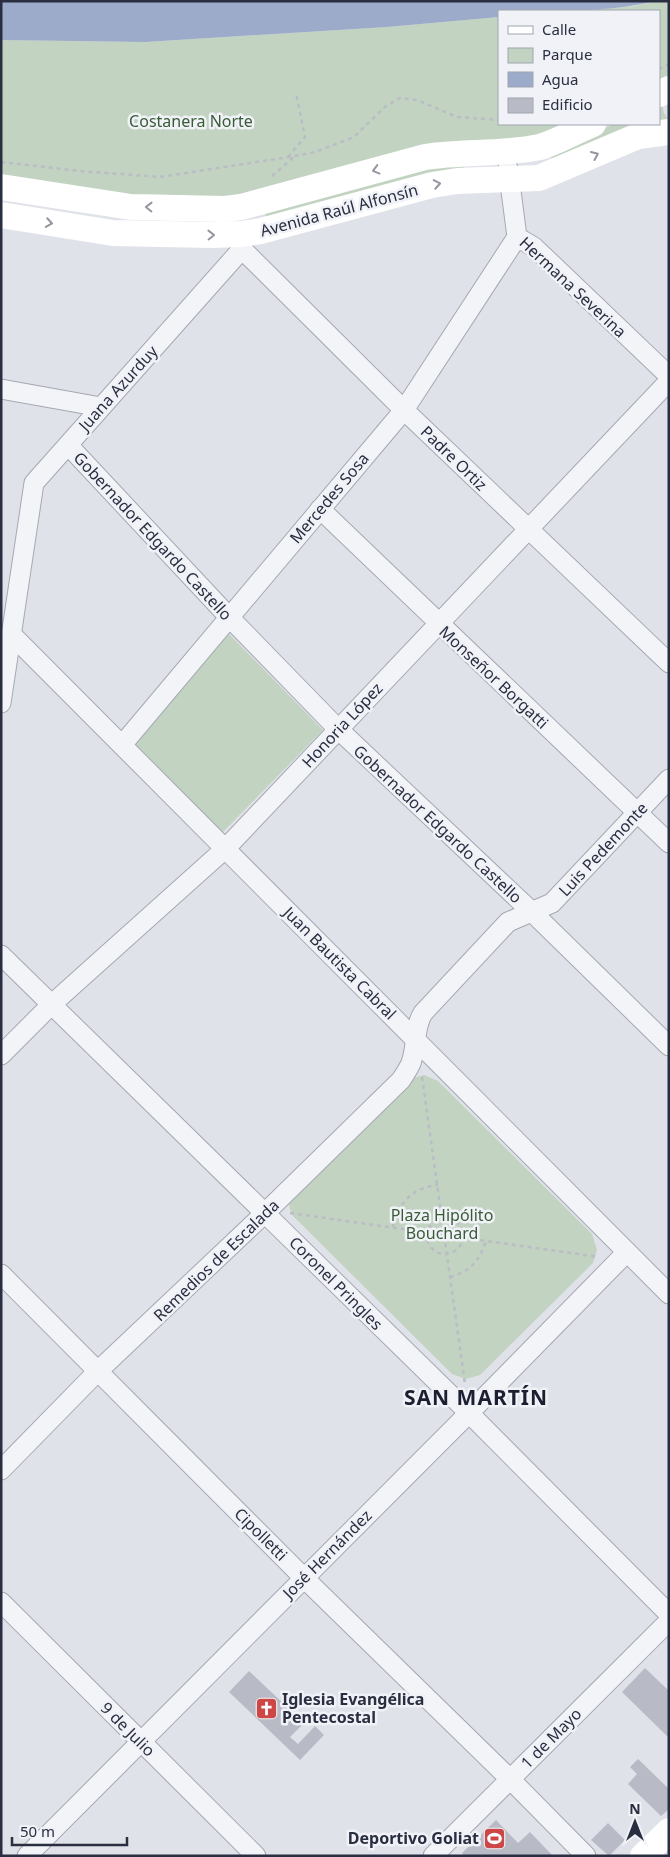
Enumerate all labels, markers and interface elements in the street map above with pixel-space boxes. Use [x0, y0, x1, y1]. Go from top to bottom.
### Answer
legend [498, 10, 660, 125]
text: Calle [542, 19, 576, 39]
text: Parque [542, 44, 592, 64]
text: Agua [542, 69, 579, 89]
text: Edificio [542, 94, 593, 114]
park label: Costanera Norte [129, 110, 253, 132]
one-way arrow [590, 150, 599, 161]
one-way arrow [372, 164, 381, 175]
street label: Avenida Raúl Alfonsín [258, 178, 420, 242]
one-way arrow [433, 180, 441, 190]
one-way arrow [144, 202, 152, 212]
one-way arrow [45, 217, 54, 227]
one-way arrow [208, 230, 215, 240]
street label: Hermana Severina [515, 232, 631, 342]
street label: Juana Azurduy [72, 340, 163, 437]
street label: Padre Ortiz [416, 421, 492, 495]
street label: Gobernador Edgardo Castello [69, 447, 237, 625]
street label: Mercedes Sosa [284, 448, 374, 548]
street label: Monseñor Borgatti [435, 620, 553, 734]
street label: Honoria López [297, 678, 387, 772]
street label: Gobernador Edgardo Castello [349, 740, 527, 908]
street label: Luis Pedemonte [554, 797, 652, 901]
street label: Juan Bautista Cabral [277, 900, 401, 1024]
street label: Remedios de Escalada [148, 1194, 284, 1326]
park label: Plaza Hipólito Bouchard [391, 1204, 493, 1244]
street label: Coronel Pringles [284, 1231, 388, 1335]
district label: SAN MARTÍN [404, 1383, 548, 1411]
street label: Cipolletti [230, 1503, 292, 1565]
street label: José Hernández [276, 1505, 376, 1605]
place label: Iglesia Evangélica Pentecostal [282, 1688, 424, 1728]
church icon: Iglesia Evangélica Pentecostal [254, 1696, 278, 1720]
street label: 9 de Julio [96, 1697, 160, 1761]
street label: 1 de Mayo [516, 1703, 586, 1773]
north arrow [610, 1797, 660, 1847]
text: N [629, 1799, 641, 1818]
scale bar [12, 1814, 128, 1846]
text: 50 m [20, 1821, 55, 1841]
sports icon: Deportivo Goliat [483, 1826, 507, 1850]
place label: Deportivo Goliat [348, 1827, 479, 1849]

